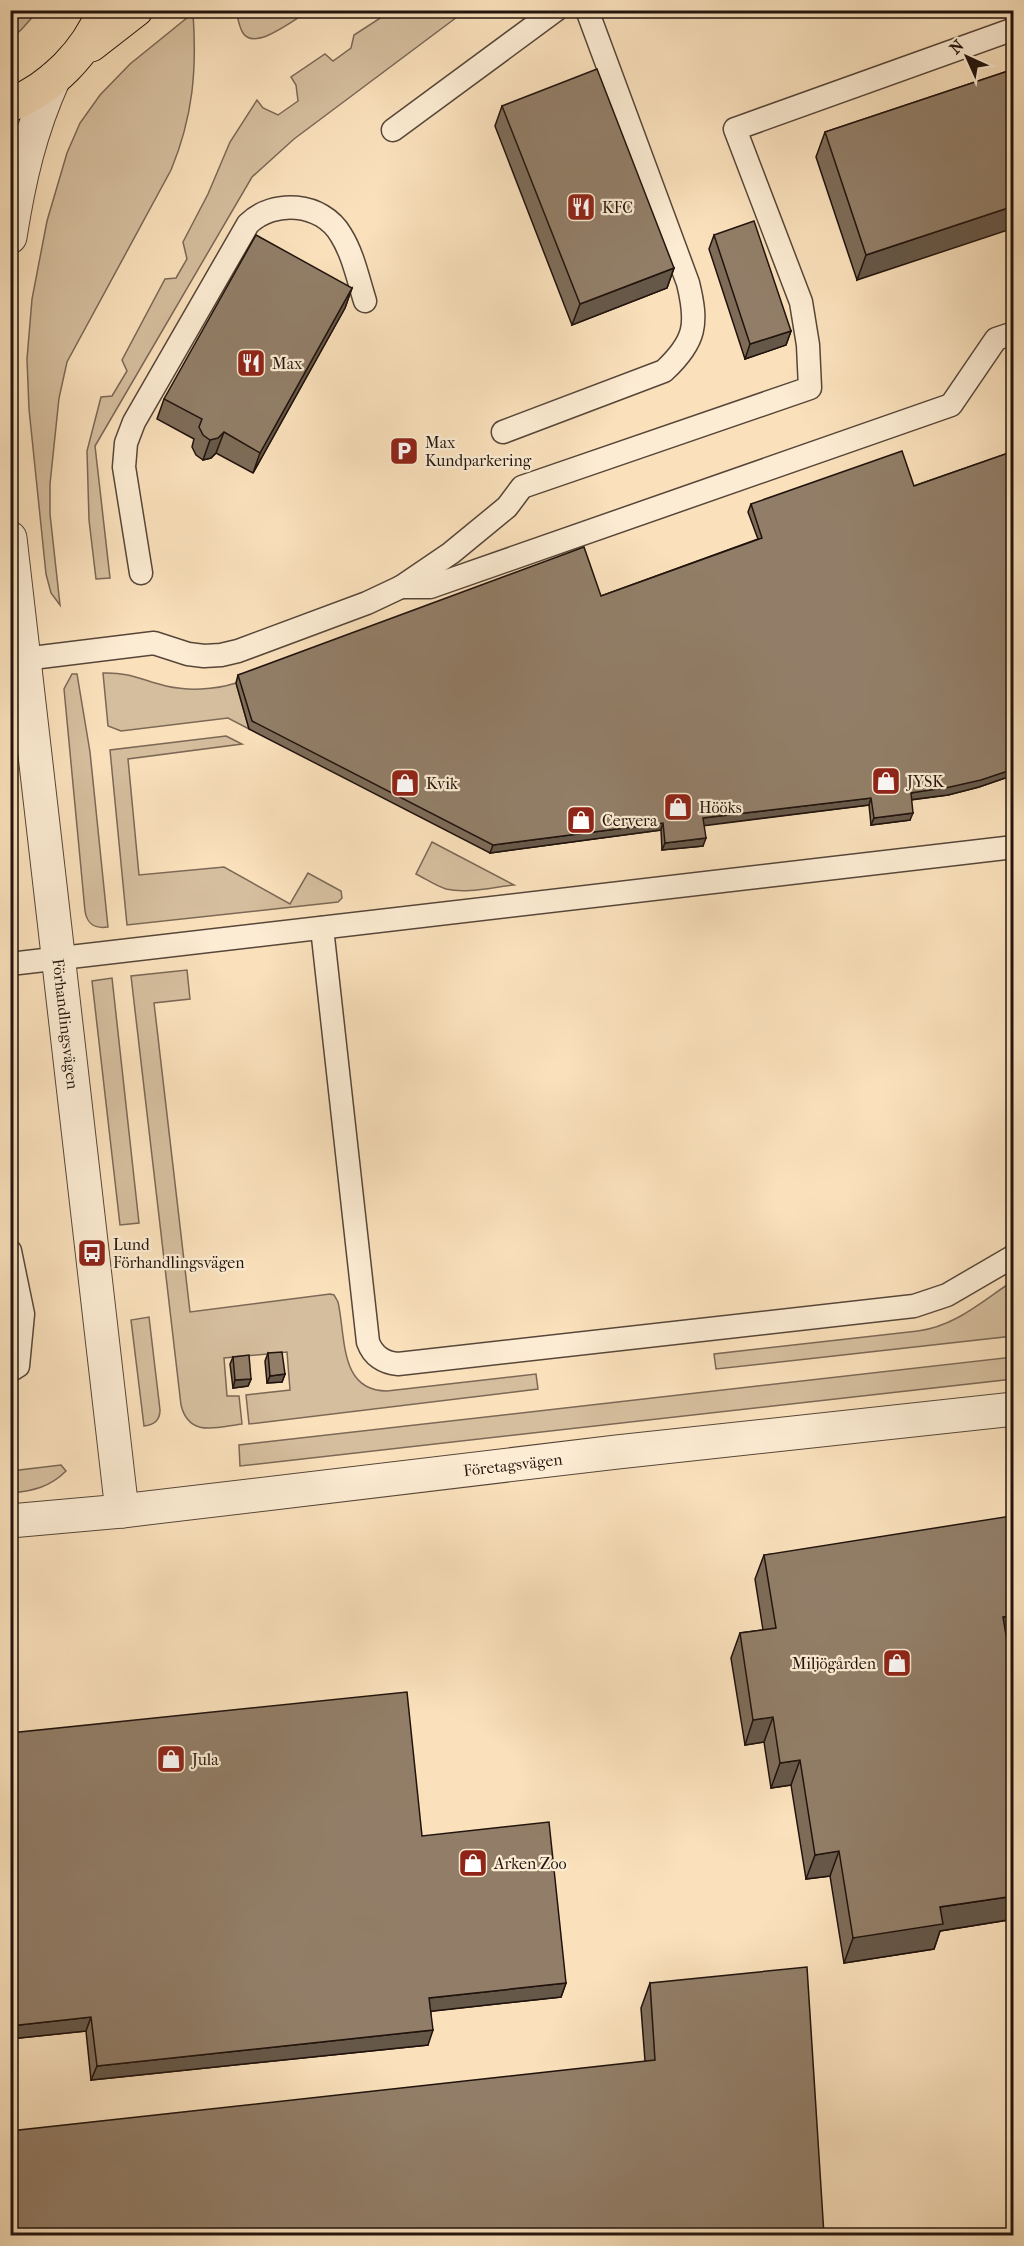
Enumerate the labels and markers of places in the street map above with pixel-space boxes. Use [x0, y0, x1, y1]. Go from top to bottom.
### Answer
restaurant icon: KFC [565, 191, 597, 223]
place label: KFC [602, 198, 633, 217]
restaurant icon: Max [235, 347, 267, 379]
place label: Max [272, 354, 303, 373]
place label: Max Kundparkering [425, 433, 532, 470]
parking icon: Max Kundparkering [388, 435, 420, 467]
shop icon: JYSK [870, 765, 902, 797]
shop icon: Kvik [389, 767, 421, 799]
place label: JYSK [905, 772, 945, 791]
place label: Kvik [426, 774, 459, 793]
shop icon: Hööks [662, 791, 694, 823]
place label: Hööks [699, 798, 742, 817]
shop icon: Cervera [565, 804, 597, 836]
place label: Cervera [602, 811, 658, 830]
place label: Lund Förhandlingsvägen [113, 1235, 245, 1272]
bus stop icon: Lund Förhandlingsvägen [76, 1237, 108, 1269]
shop icon: Miljögården [881, 1647, 913, 1679]
place label: Miljögården [792, 1654, 877, 1673]
shop icon: Jula [155, 1743, 187, 1775]
place label: Jula [190, 1750, 219, 1769]
shop icon: Arken Zoo [457, 1847, 489, 1879]
place label: Arken Zoo [493, 1854, 567, 1873]

